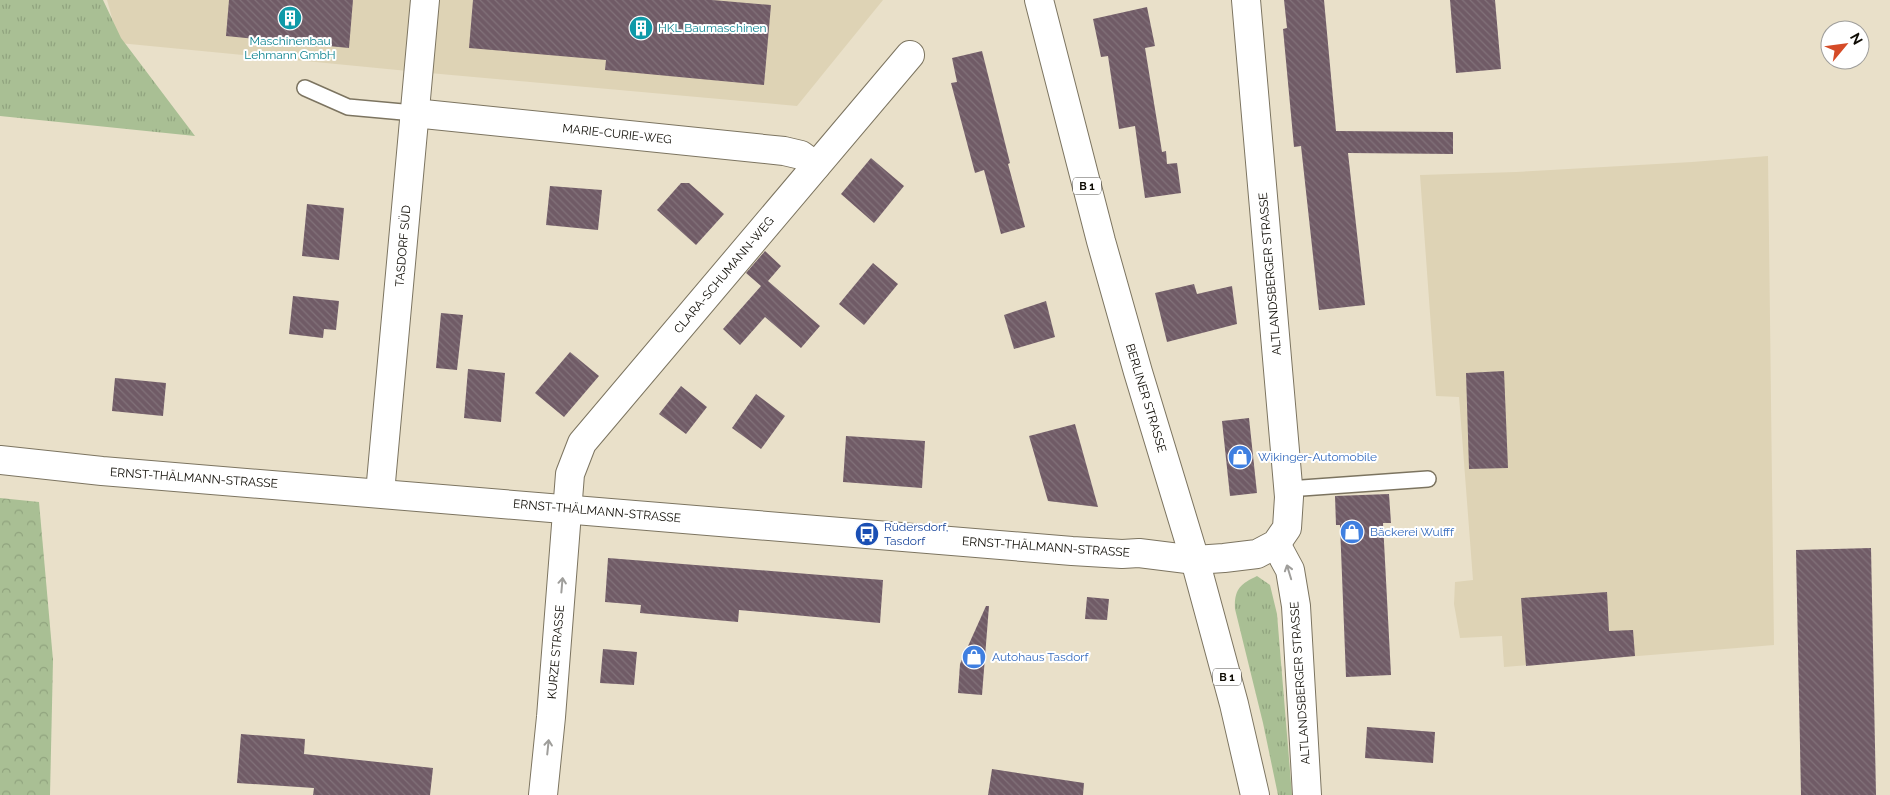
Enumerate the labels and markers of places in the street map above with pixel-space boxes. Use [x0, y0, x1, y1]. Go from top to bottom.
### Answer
building icon: Maschinenbau Lehmann GmbH [277, 5, 303, 31]
building icon: HKL Baumaschinen [628, 15, 654, 41]
place label: HKL Baumaschinen [658, 21, 767, 35]
place label: Maschinenbau Lehmann GmbH [244, 34, 336, 62]
shop icon: Wikinger-Automobile [1227, 444, 1253, 470]
place label: Wikinger-Automobile [1258, 450, 1377, 464]
shop icon: Bäckerei Wulfff [1339, 519, 1365, 545]
place label: Rüdersdorf, Tasdorf [884, 520, 948, 548]
bus stop icon: Rüdersdorf, Tasdorf [854, 521, 880, 547]
place label: Bäckerei Wulfff [1370, 525, 1455, 539]
shop icon: Autohaus Tasdorf [961, 644, 987, 670]
place label: Autohaus Tasdorf [992, 650, 1090, 664]

